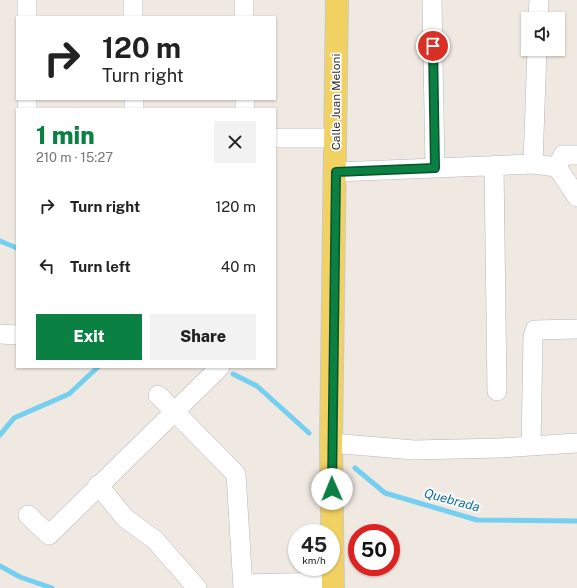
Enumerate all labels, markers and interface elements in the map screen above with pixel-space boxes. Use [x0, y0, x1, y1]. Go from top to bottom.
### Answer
map controls [521, 12, 565, 56]
button: sound [521, 12, 565, 56]
pin [416, 29, 450, 63]
text: 120 m [102, 31, 181, 64]
icon: right [36, 32, 88, 84]
icon: arrive [422, 35, 444, 57]
street label: Calle Juan Meloni [329, 54, 343, 150]
text: Turn right [102, 65, 184, 86]
text: 1 min [36, 121, 95, 149]
button: close [214, 121, 256, 163]
text: 210 m · 15:27 [36, 150, 113, 165]
icon: right [36, 195, 58, 217]
text: Turn right [70, 198, 140, 215]
text: 120 m [215, 198, 256, 215]
icon: left [36, 255, 58, 277]
text: Turn left [70, 258, 131, 275]
text: 40 m [221, 258, 256, 275]
button: Exit [36, 314, 142, 360]
button: Share [150, 314, 256, 360]
position arrow [311, 468, 353, 510]
water label: Quebrada [422, 485, 482, 515]
speed limit sign: 50 [348, 524, 400, 576]
text: 45 [301, 533, 327, 557]
text: km/h [302, 554, 326, 566]

